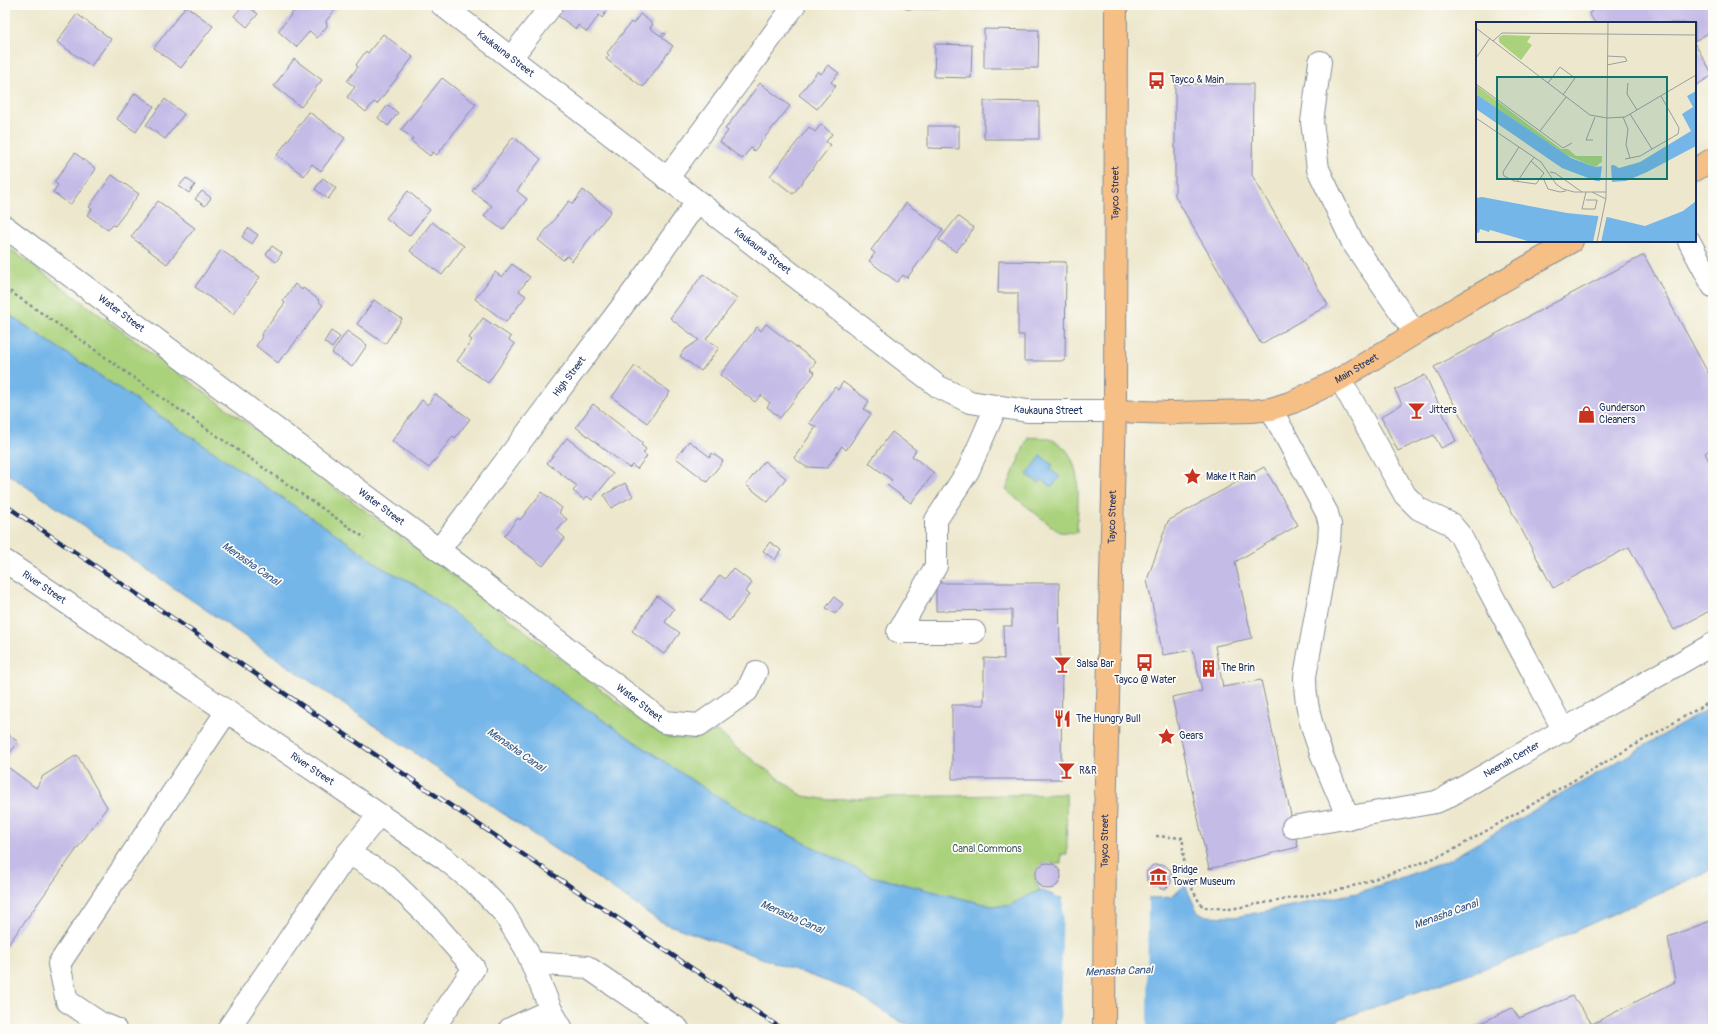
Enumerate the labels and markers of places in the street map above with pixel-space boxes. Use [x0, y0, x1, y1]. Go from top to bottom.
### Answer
bus stop icon: Tayco & Main [1147, 70, 1167, 90]
place label: Tayco & Main [1170, 74, 1224, 86]
bar icon: Jitters [1406, 400, 1426, 420]
place label: Gunderson Cleaners [1599, 402, 1646, 426]
place label: Jitters [1429, 404, 1457, 416]
shop icon: Gunderson Cleaners [1576, 404, 1596, 424]
place icon: Make It Rain [1183, 467, 1203, 487]
place label: Make It Rain [1206, 471, 1256, 483]
bus stop icon: Tayco @ Water [1135, 653, 1155, 673]
bar icon: Salsa Bar [1053, 654, 1073, 674]
place label: Salsa Bar [1076, 658, 1114, 670]
building icon: The Brin [1198, 658, 1218, 678]
place label: The Brin [1221, 662, 1255, 674]
place label: Tayco @ Water [1114, 674, 1176, 686]
restaurant icon: The Hungry Bull [1053, 709, 1073, 729]
place label: The Hungry Bull [1076, 713, 1141, 725]
place icon: Gears [1156, 726, 1176, 746]
place label: Gears [1179, 730, 1204, 742]
bar icon: R&R [1056, 761, 1076, 781]
place label: R&R [1079, 765, 1097, 777]
place label: Bridge Tower Museum [1172, 864, 1235, 888]
museum icon: Bridge Tower Museum [1149, 866, 1169, 886]

